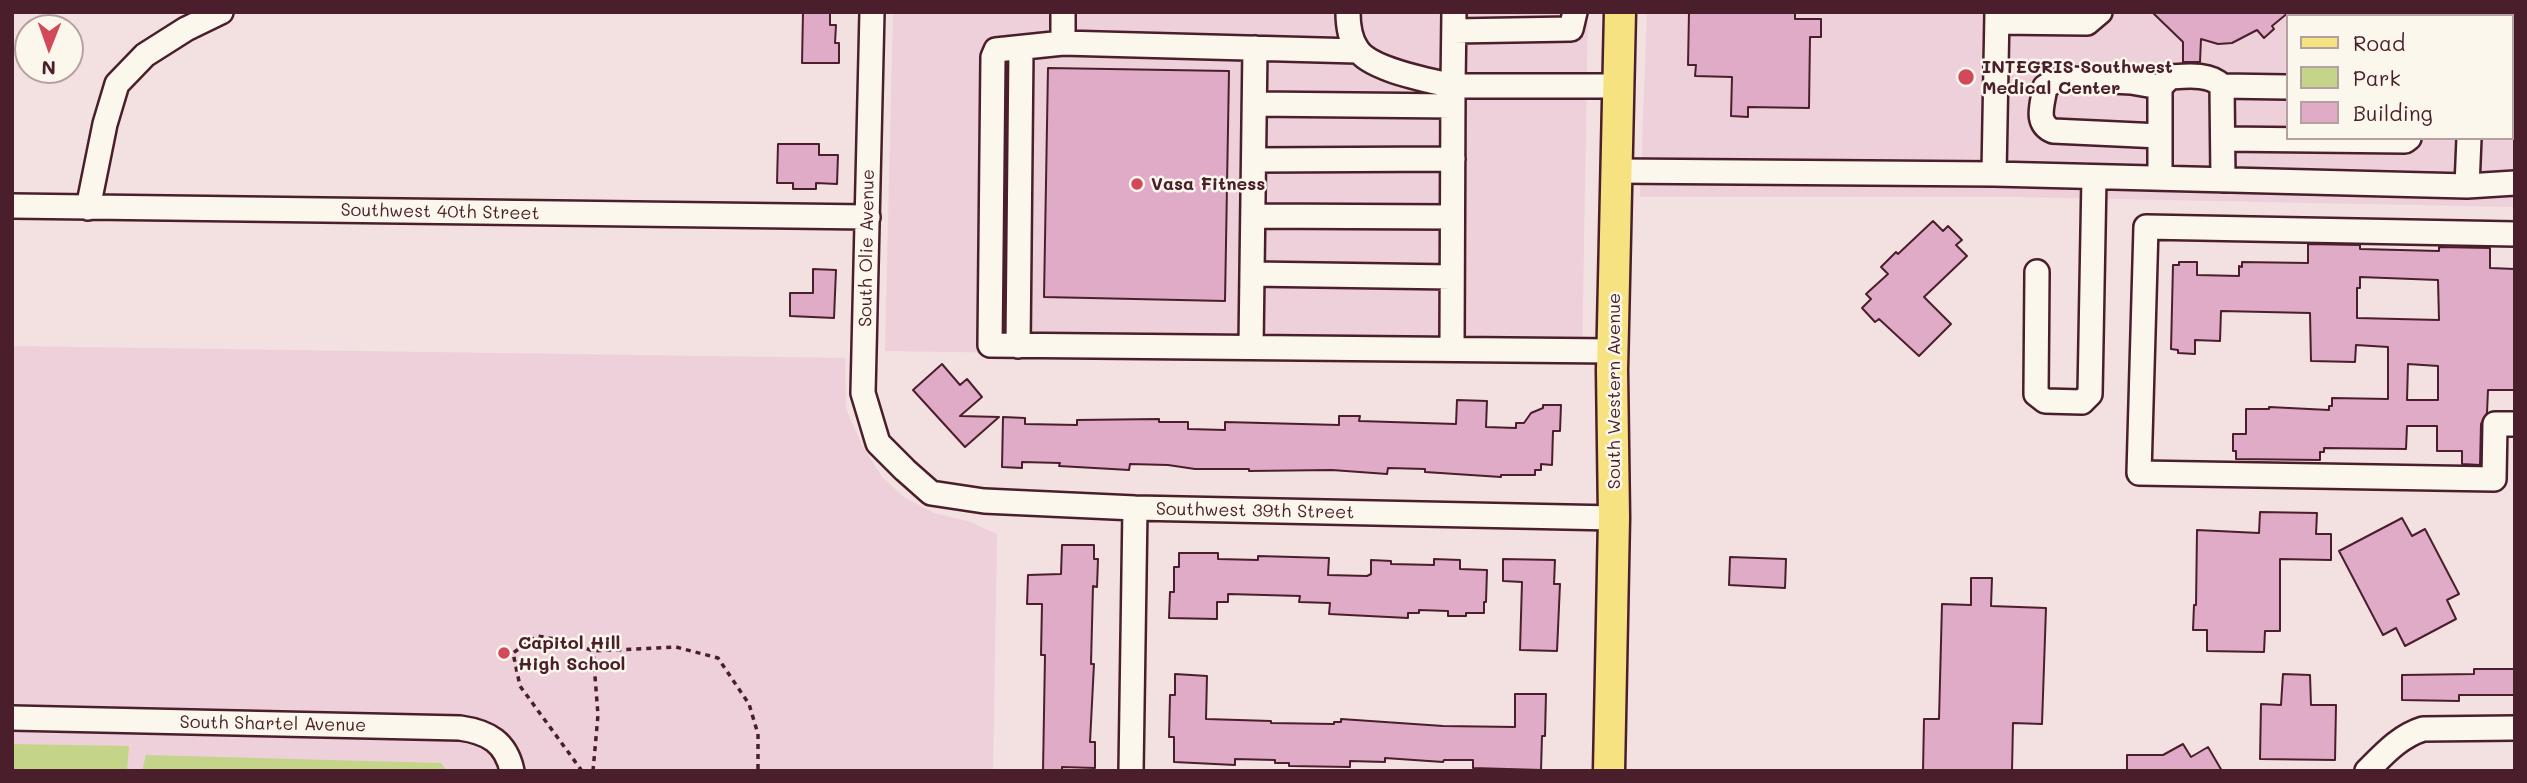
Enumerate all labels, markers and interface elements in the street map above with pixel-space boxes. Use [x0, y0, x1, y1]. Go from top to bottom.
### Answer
north arrow [14, 14, 84, 84]
legend [2286, 14, 2513, 140]
text: Road [2353, 29, 2405, 56]
text: N [41, 56, 56, 81]
place label: INTEGRIS Southwest Medical Center [1982, 56, 2173, 98]
text: Park [2353, 64, 2401, 91]
marker: INTEGRIS Southwest Medical Center [1956, 67, 1976, 87]
text: Building [2353, 99, 2433, 126]
street label: South Olie Avenue [855, 169, 879, 327]
place label: Vasa Fitness [1151, 173, 1265, 195]
marker: Vasa Fitness [1129, 176, 1145, 192]
street label: Southwest 40th Street [340, 199, 540, 225]
street label: South Western Avenue [1603, 293, 1625, 489]
street label: Southwest 39th Street [1156, 498, 1354, 524]
place label: Capitol Hill High School [518, 632, 625, 674]
marker: Capitol Hill High School [496, 645, 512, 661]
street label: South Shartel Avenue [180, 712, 366, 736]

